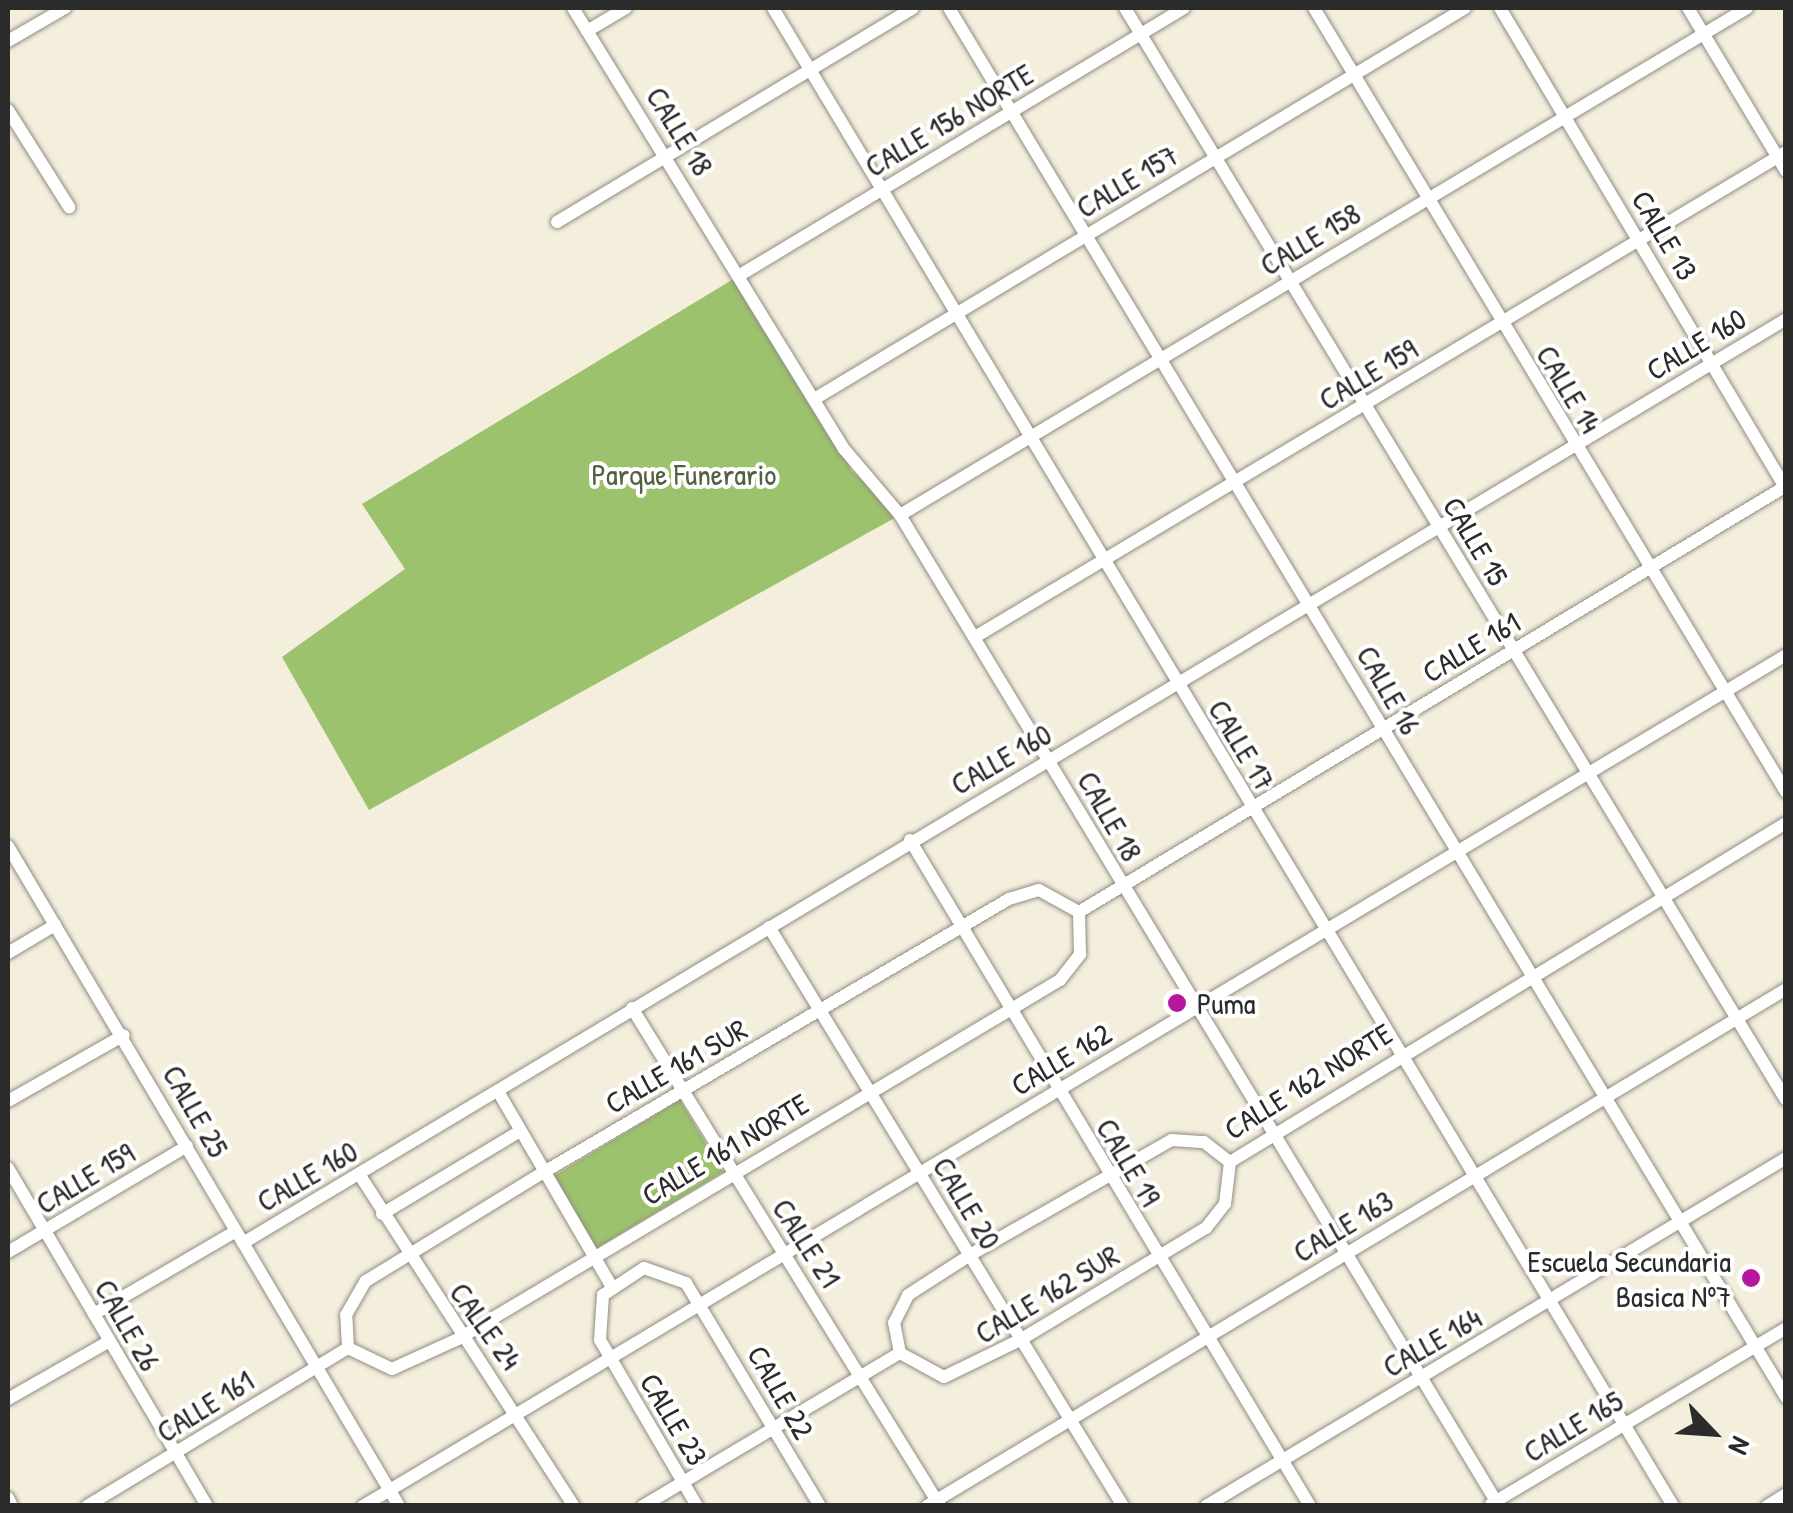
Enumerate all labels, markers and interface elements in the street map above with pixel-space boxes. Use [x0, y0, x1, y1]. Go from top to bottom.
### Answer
street label: CALLE 156 NORTE [858, 56, 1040, 184]
street label: CALLE 18 [639, 80, 721, 182]
street label: CALLE 157 [1070, 137, 1184, 225]
street label: CALLE 13 [1624, 184, 1706, 286]
street label: CALLE 158 [1254, 195, 1366, 283]
street label: CALLE 160 [1640, 300, 1752, 388]
street label: CALLE 159 [1312, 331, 1424, 417]
street label: CALLE 14 [1529, 339, 1609, 439]
park label: Parque Funerario [592, 456, 776, 492]
street label: CALLE 15 [1436, 490, 1516, 592]
street label: CALLE 161 [1416, 604, 1526, 690]
street label: CALLE 16 [1349, 639, 1429, 741]
street label: CALLE 17 [1201, 693, 1283, 797]
street label: CALLE 160 [944, 716, 1058, 802]
street label: CALLE 18 [1070, 765, 1150, 867]
place label: Puma [1197, 985, 1256, 1021]
marker: Puma [1166, 992, 1188, 1014]
street label: CALLE 161 SUR [599, 1011, 753, 1121]
street label: CALLE 162 [1004, 1015, 1118, 1103]
street label: CALLE 162 NORTE [1218, 1015, 1398, 1147]
street label: CALLE 25 [155, 1059, 237, 1163]
street label: CALLE 161 NORTE [635, 1085, 815, 1213]
street label: CALLE 19 [1089, 1112, 1169, 1212]
street label: CALLE 160 [250, 1133, 364, 1219]
street label: CALLE 159 [29, 1135, 141, 1221]
street label: CALLE 20 [926, 1150, 1008, 1256]
street label: CALLE 163 [1287, 1182, 1399, 1270]
street label: CALLE 21 [765, 1192, 849, 1294]
street label: CALLE 162 SUR [969, 1237, 1125, 1351]
place label: Escuela Secundaria Basica Nº7 [1528, 1243, 1731, 1314]
marker: Escuela Secundaria Basica Nº7 [1740, 1267, 1762, 1289]
street label: CALLE 26 [88, 1273, 168, 1377]
street label: CALLE 24 [442, 1275, 530, 1377]
street label: CALLE 164 [1376, 1299, 1488, 1385]
street label: CALLE 22 [740, 1339, 822, 1445]
street label: CALLE 161 [150, 1362, 260, 1450]
street label: CALLE 23 [633, 1366, 715, 1472]
street label: CALLE 165 [1517, 1382, 1629, 1470]
north arrow [1663, 1383, 1763, 1483]
text: N [1720, 1431, 1761, 1460]

